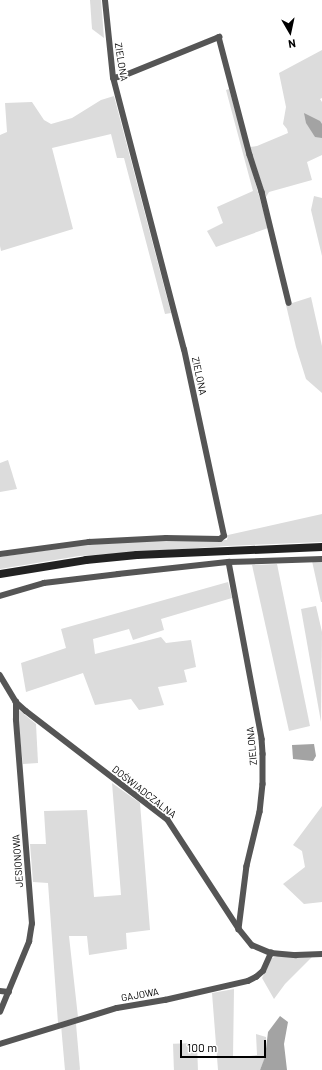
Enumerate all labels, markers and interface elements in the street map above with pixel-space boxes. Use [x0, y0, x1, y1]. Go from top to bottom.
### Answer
north arrow [270, 12, 310, 52]
text: N [287, 37, 297, 51]
street label: ZIELONA [112, 42, 130, 82]
street label: ZIELONA [189, 356, 209, 396]
street label: ZIELONA [244, 726, 260, 766]
street label: DOŚWIADCZALNA [110, 763, 178, 821]
street label: JESIONOWA [10, 834, 26, 888]
street label: GAJOWA [120, 986, 160, 1004]
scale bar [182, 1032, 268, 1058]
text: 100 m [187, 1040, 217, 1054]

